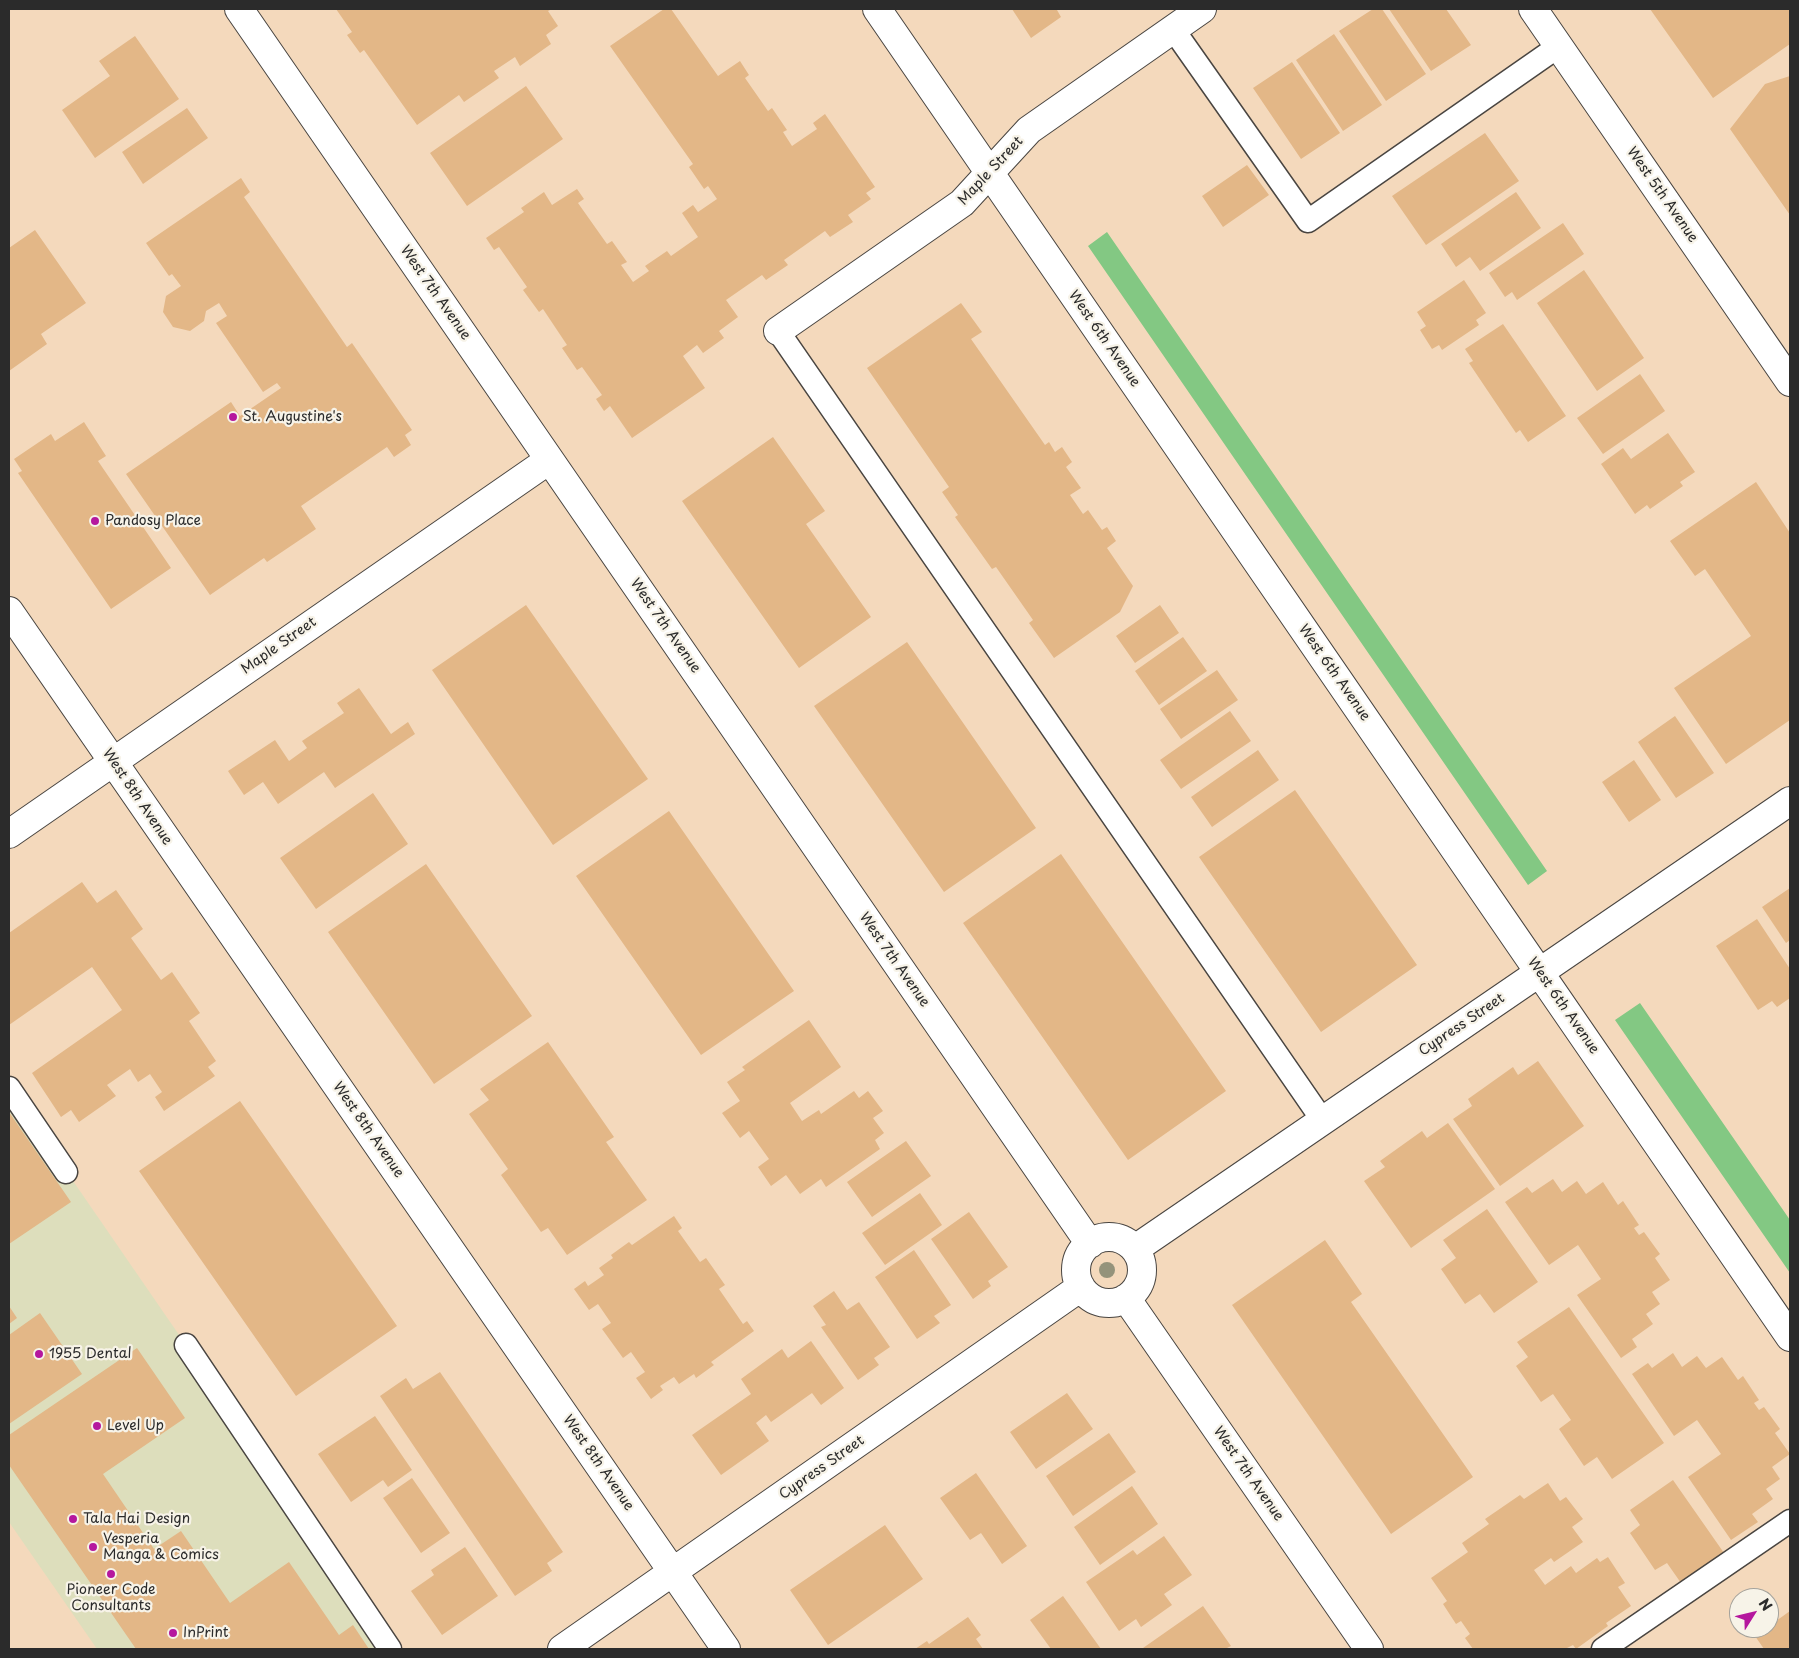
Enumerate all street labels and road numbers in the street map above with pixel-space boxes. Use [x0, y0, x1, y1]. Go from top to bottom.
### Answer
street label: Maple Street [955, 133, 1027, 209]
street label: West 5th Avenue [1623, 144, 1701, 246]
street label: West 7th Avenue [396, 243, 474, 343]
street label: West 6th Avenue [1064, 288, 1144, 390]
street label: West 7th Avenue [626, 576, 704, 676]
street label: Maple Street [238, 614, 320, 678]
street label: West 6th Avenue [1294, 622, 1374, 724]
street label: West 8th Avenue [99, 746, 175, 848]
street label: West 7th Avenue [855, 910, 933, 1010]
street label: West 6th Avenue [1523, 955, 1603, 1057]
street label: Cypress Street [1416, 990, 1508, 1060]
street label: West 8th Avenue [329, 1079, 407, 1181]
street label: West 8th Avenue [559, 1412, 637, 1514]
street label: West 7th Avenue [1209, 1424, 1287, 1524]
street label: Cypress Street [776, 1432, 868, 1504]

